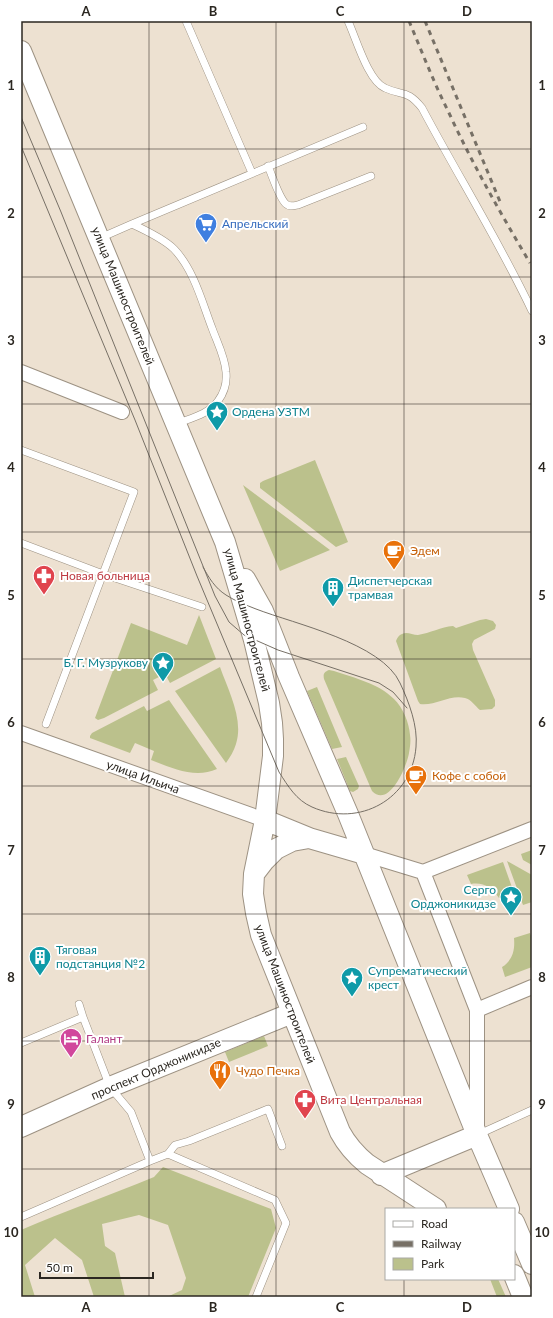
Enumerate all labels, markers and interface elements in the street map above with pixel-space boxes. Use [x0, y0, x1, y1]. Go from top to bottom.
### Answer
text: A [80, 3, 91, 19]
text: B [209, 3, 218, 19]
text: C [336, 3, 345, 19]
text: D [462, 3, 472, 19]
text: 1 [7, 77, 15, 93]
text: 1 [538, 77, 546, 93]
text: 2 [7, 205, 15, 221]
text: 2 [538, 205, 546, 221]
supermarket icon: Апрельский [193, 211, 219, 244]
place label: Апрельский [222, 216, 289, 231]
street label: улица Машиностроителей [89, 225, 158, 367]
text: 3 [7, 332, 15, 348]
text: 3 [538, 332, 546, 348]
place icon: Ордена УЗТМ [204, 399, 230, 432]
place label: Ордена УЗТМ [232, 404, 310, 419]
text: 4 [7, 459, 15, 475]
text: 4 [538, 459, 546, 475]
cafe icon: Эдем [381, 538, 407, 571]
place label: Эдем [410, 543, 440, 558]
street label: улица Машиностроителей [221, 547, 274, 693]
pharmacy icon: Новая больница [31, 563, 57, 596]
place label: Новая больница [60, 568, 150, 583]
place label: Диспетчерская трамвая [348, 573, 432, 602]
building icon: Диспетчерская трамвая [320, 575, 346, 608]
text: 5 [7, 587, 15, 603]
text: 5 [538, 587, 546, 603]
place icon: Б. Г. Музрукову [150, 650, 176, 683]
place label: Б. Г. Музрукову [63, 655, 149, 670]
text: 6 [7, 714, 15, 730]
text: 6 [538, 714, 546, 730]
street label: улица Ильича [105, 756, 182, 797]
cafe icon: Кофе с собой [403, 763, 429, 796]
place label: Кофе с собой [432, 768, 506, 783]
text: 7 [7, 842, 15, 858]
text: 7 [538, 842, 546, 858]
place label: Серго Орджоникидзе [411, 882, 496, 911]
place icon: Серго Орджоникидзе [498, 884, 524, 917]
street label: улица Машиностроителей [252, 922, 319, 1066]
place label: Тяговая подстанция №2 [56, 942, 145, 971]
building icon: Тяговая подстанция №2 [27, 944, 53, 977]
place label: Супрематический крест [368, 963, 467, 992]
place icon: Супрематический крест [339, 965, 365, 998]
text: 8 [7, 969, 15, 985]
text: 8 [538, 969, 546, 985]
hotel icon: Галант [58, 1026, 84, 1059]
place label: Галант [86, 1031, 122, 1046]
street label: проспект Орджоникидзе [89, 1034, 223, 1103]
restaurant icon: Чудо Печка [207, 1058, 233, 1091]
place label: Чудо Печка [236, 1063, 300, 1078]
pharmacy icon: Вита Центральная [292, 1087, 318, 1120]
place label: Вита Центральная [320, 1092, 422, 1107]
text: 9 [7, 1096, 15, 1112]
text: 9 [538, 1096, 546, 1112]
legend [385, 1208, 515, 1280]
text: Road [421, 1216, 448, 1231]
text: 10 [3, 1224, 19, 1240]
text: 10 [534, 1224, 550, 1240]
text: Railway [421, 1236, 462, 1251]
scale bar [40, 1254, 153, 1280]
text: Park [421, 1256, 445, 1271]
text: 50 m [46, 1260, 73, 1275]
text: A [80, 1299, 91, 1315]
text: B [209, 1299, 218, 1315]
text: C [336, 1299, 345, 1315]
text: D [462, 1299, 472, 1315]

